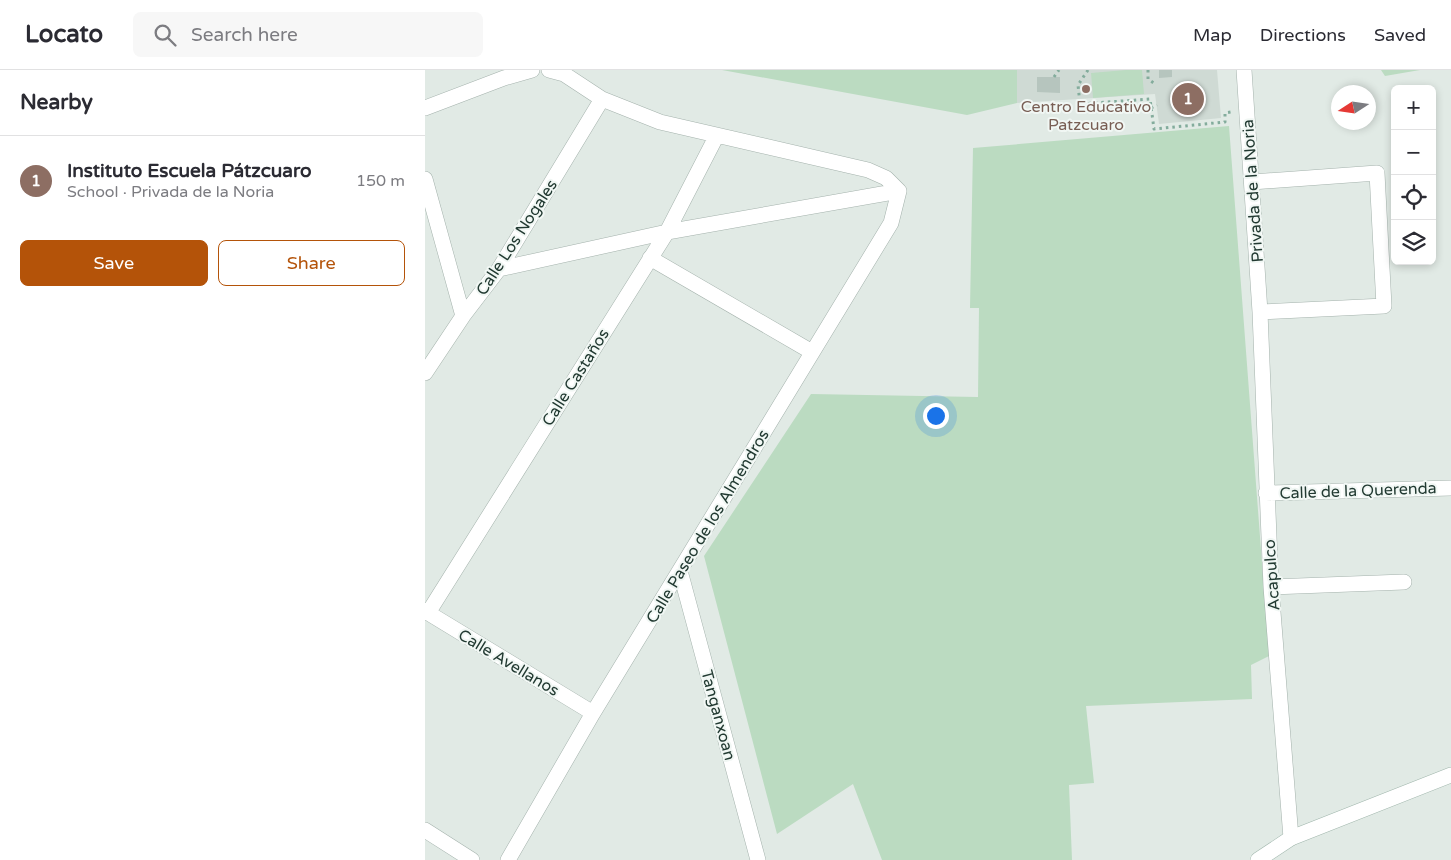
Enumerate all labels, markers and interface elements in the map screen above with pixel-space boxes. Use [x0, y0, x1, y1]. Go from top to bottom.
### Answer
search box [133, 12, 483, 57]
text: Locato [25, 20, 103, 49]
icon: search [151, 21, 179, 49]
text: Search here [191, 24, 298, 46]
text: Map [1193, 24, 1232, 46]
text: Directions [1260, 24, 1346, 46]
text: Saved [1374, 24, 1426, 46]
pin: 1 [1172, 80, 1204, 118]
marker: Centro Educativo Patzcuaro [1080, 83, 1092, 95]
north arrow [1331, 85, 1376, 130]
map controls [1391, 85, 1436, 265]
button: + [1391, 85, 1436, 130]
text: Nearby [20, 90, 93, 115]
place label: Centro Educativo Patzcuaro [1021, 97, 1151, 135]
street label: Privada de la Noria [1238, 119, 1268, 263]
button: − [1391, 130, 1436, 175]
text: Instituto Escuela Pátzcuaro [67, 160, 312, 182]
text: 1 [31, 171, 41, 191]
text: 150 m [356, 171, 405, 191]
button: locate [1391, 175, 1436, 220]
street label: Calle Los Nogales [472, 176, 562, 299]
text: School · Privada de la Noria [67, 182, 274, 202]
button: layers [1391, 220, 1436, 265]
button: Save [20, 240, 208, 286]
button: Share [218, 240, 405, 286]
street label: Calle Castaños [538, 325, 614, 430]
your location [923, 403, 949, 429]
street label: Calle Paseo de los Almendros [642, 426, 774, 627]
street label: Calle de la Querenda [1279, 478, 1437, 504]
street label: Acapulco [1260, 539, 1284, 611]
street label: Calle Avellanos [454, 625, 563, 701]
street label: Tanganxoan [696, 668, 740, 763]

